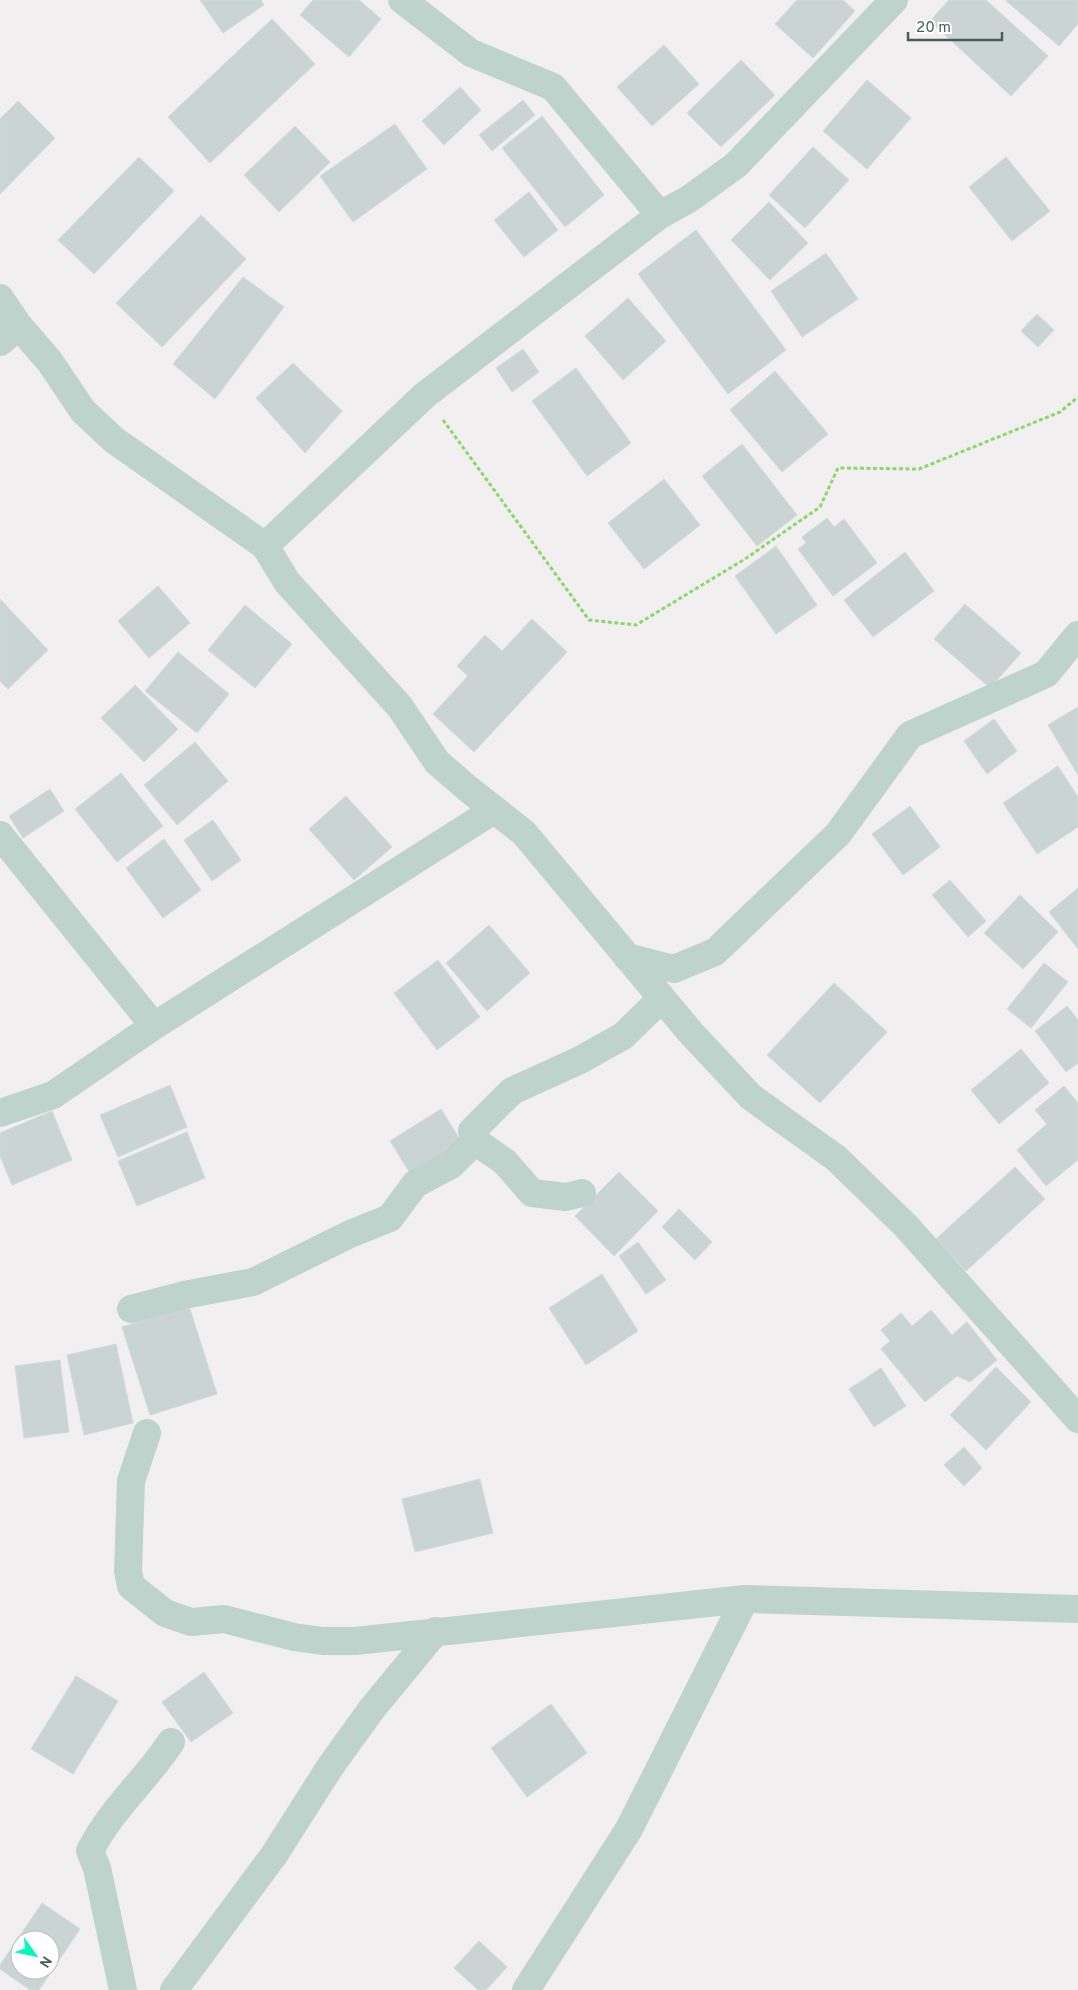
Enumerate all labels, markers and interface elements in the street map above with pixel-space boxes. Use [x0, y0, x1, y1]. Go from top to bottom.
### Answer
scale bar [908, 10, 1002, 42]
text: 20 m [916, 19, 951, 38]
north arrow [10, 1930, 60, 1980]
text: N [35, 1952, 55, 1970]

